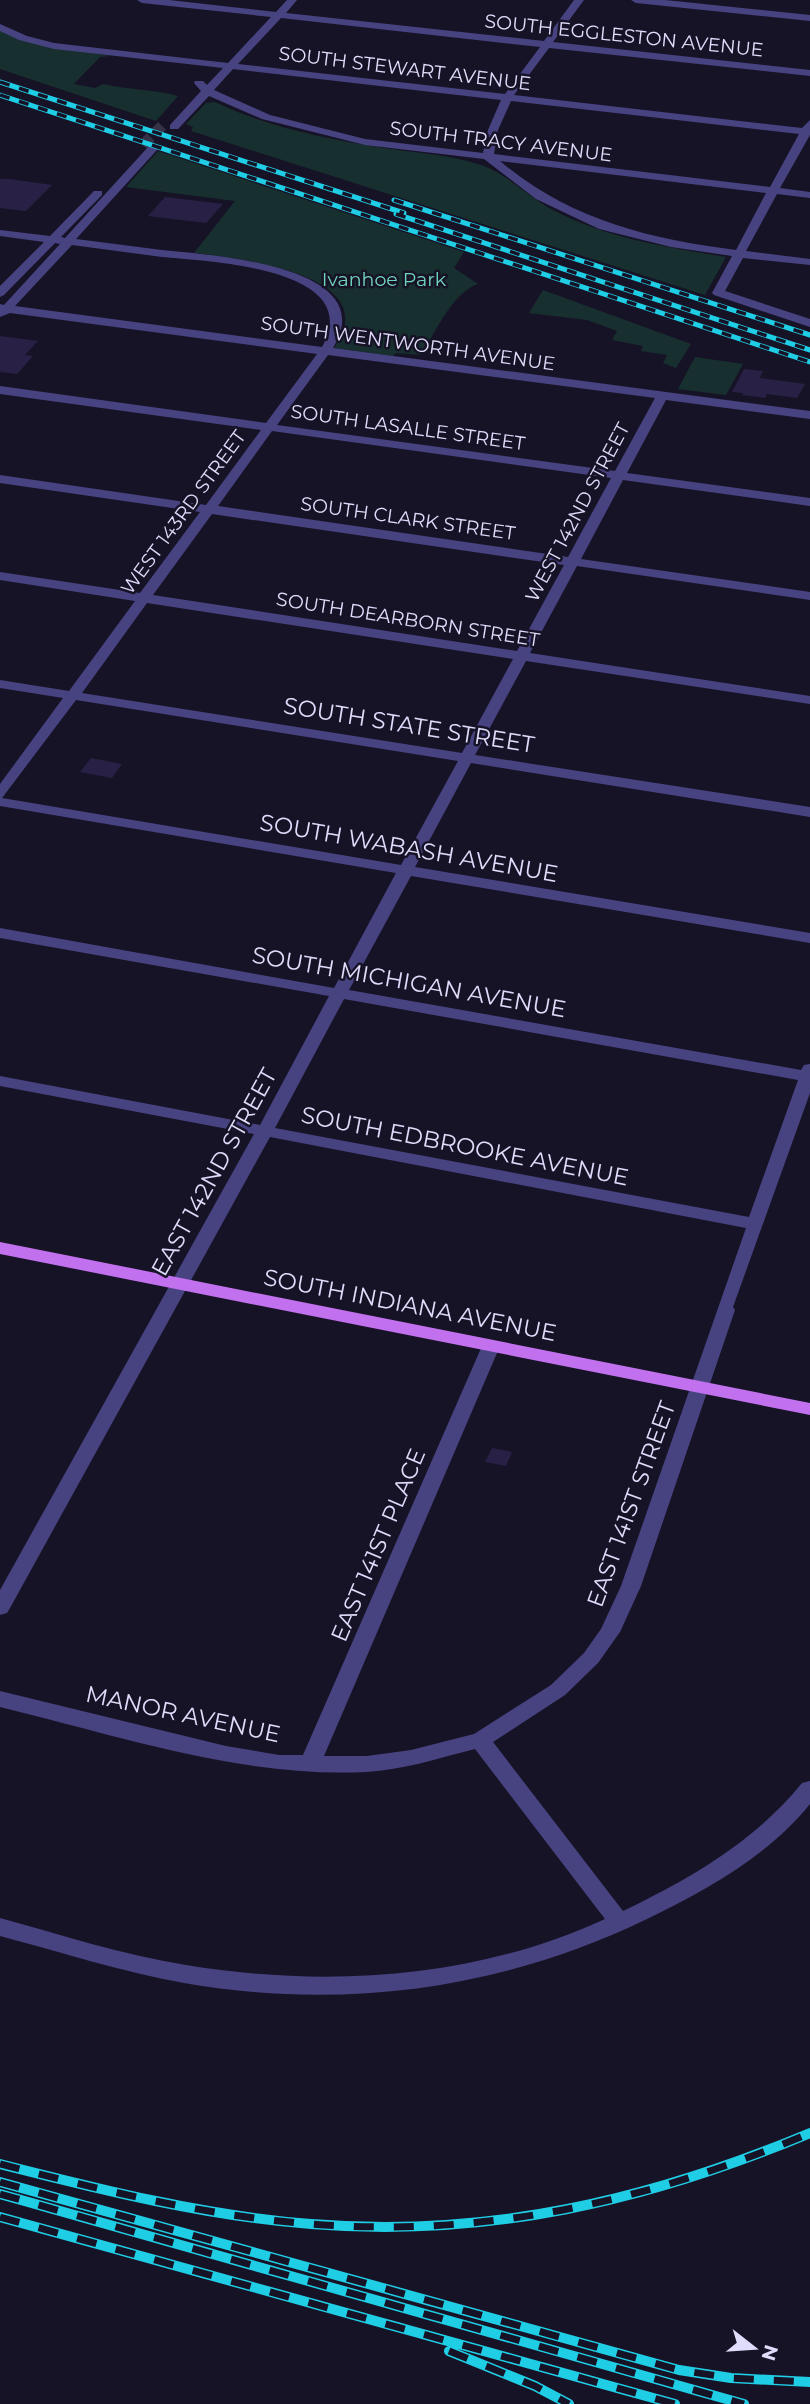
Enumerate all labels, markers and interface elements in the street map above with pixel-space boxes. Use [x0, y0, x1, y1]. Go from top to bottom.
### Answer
street label: SOUTH EGGLESTON AVENUE [483, 9, 764, 62]
street label: SOUTH STEWART AVENUE [277, 42, 532, 95]
street label: SOUTH TRACY AVENUE [388, 116, 613, 167]
park label: Ivanhoe Park [322, 268, 447, 291]
street label: SOUTH WENTWORTH AVENUE [259, 311, 557, 376]
street label: SOUTH LASALLE STREET [289, 400, 527, 455]
street label: WEST 142ND STREET [520, 419, 635, 606]
street label: WEST 143RD STREET [116, 426, 251, 599]
street label: SOUTH CLARK STREET [299, 492, 517, 545]
street label: SOUTH DEARBORN STREET [275, 587, 541, 652]
street label: SOUTH STATE STREET [282, 691, 537, 759]
street label: SOUTH WABASH AVENUE [258, 808, 560, 888]
street label: SOUTH MICHIGAN AVENUE [250, 941, 568, 1023]
street label: EAST 142ND STREET [145, 1063, 283, 1281]
street label: SOUTH EDBROOKE AVENUE [299, 1100, 631, 1192]
street label: SOUTH INDIANA AVENUE [261, 1263, 559, 1347]
street label: EAST 141ST STREET [581, 1396, 682, 1611]
street label: EAST 141ST PLACE [325, 1444, 431, 1646]
street label: MANOR AVENUE [83, 1680, 283, 1748]
north arrow [719, 2313, 789, 2383]
text: N [757, 2342, 783, 2364]

